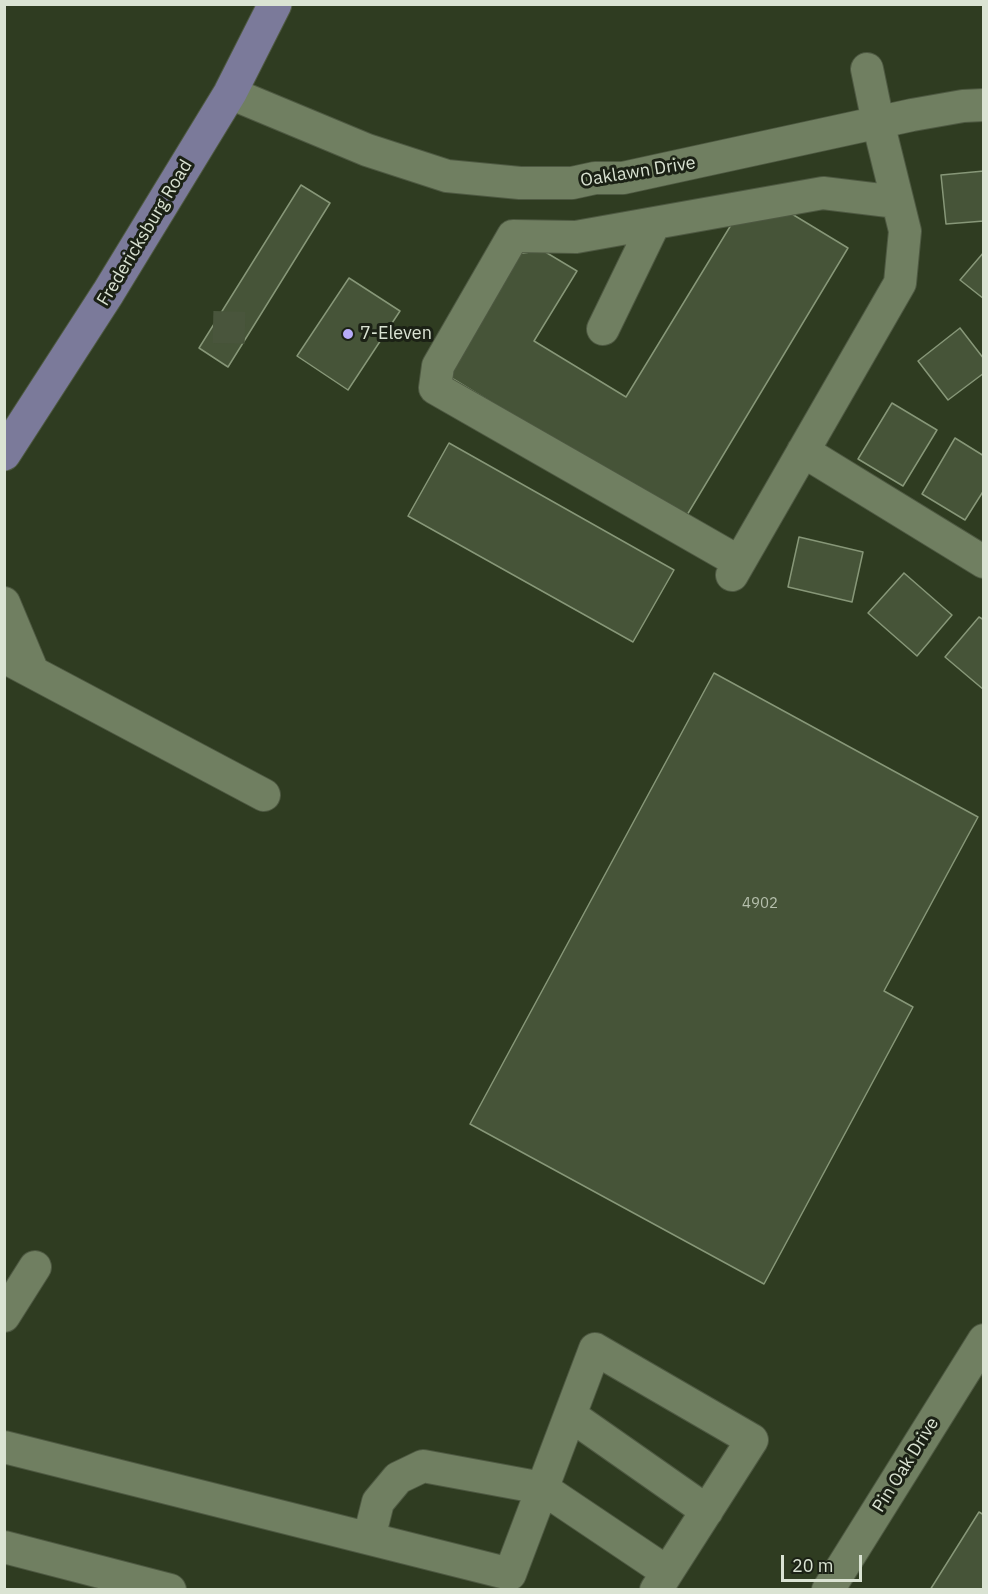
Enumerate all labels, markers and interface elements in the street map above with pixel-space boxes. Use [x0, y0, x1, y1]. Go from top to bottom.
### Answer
street label: Oaklawn Drive [579, 152, 697, 192]
street label: Fredericksburg Road [93, 156, 197, 310]
place label: 7-Eleven [360, 323, 432, 345]
marker: 7-Eleven [341, 327, 355, 341]
house number: 4902 [742, 895, 778, 913]
street label: Pin Oak Drive [868, 1414, 944, 1516]
scale bar [784, 1543, 865, 1581]
text: 20 m [792, 1554, 834, 1577]

